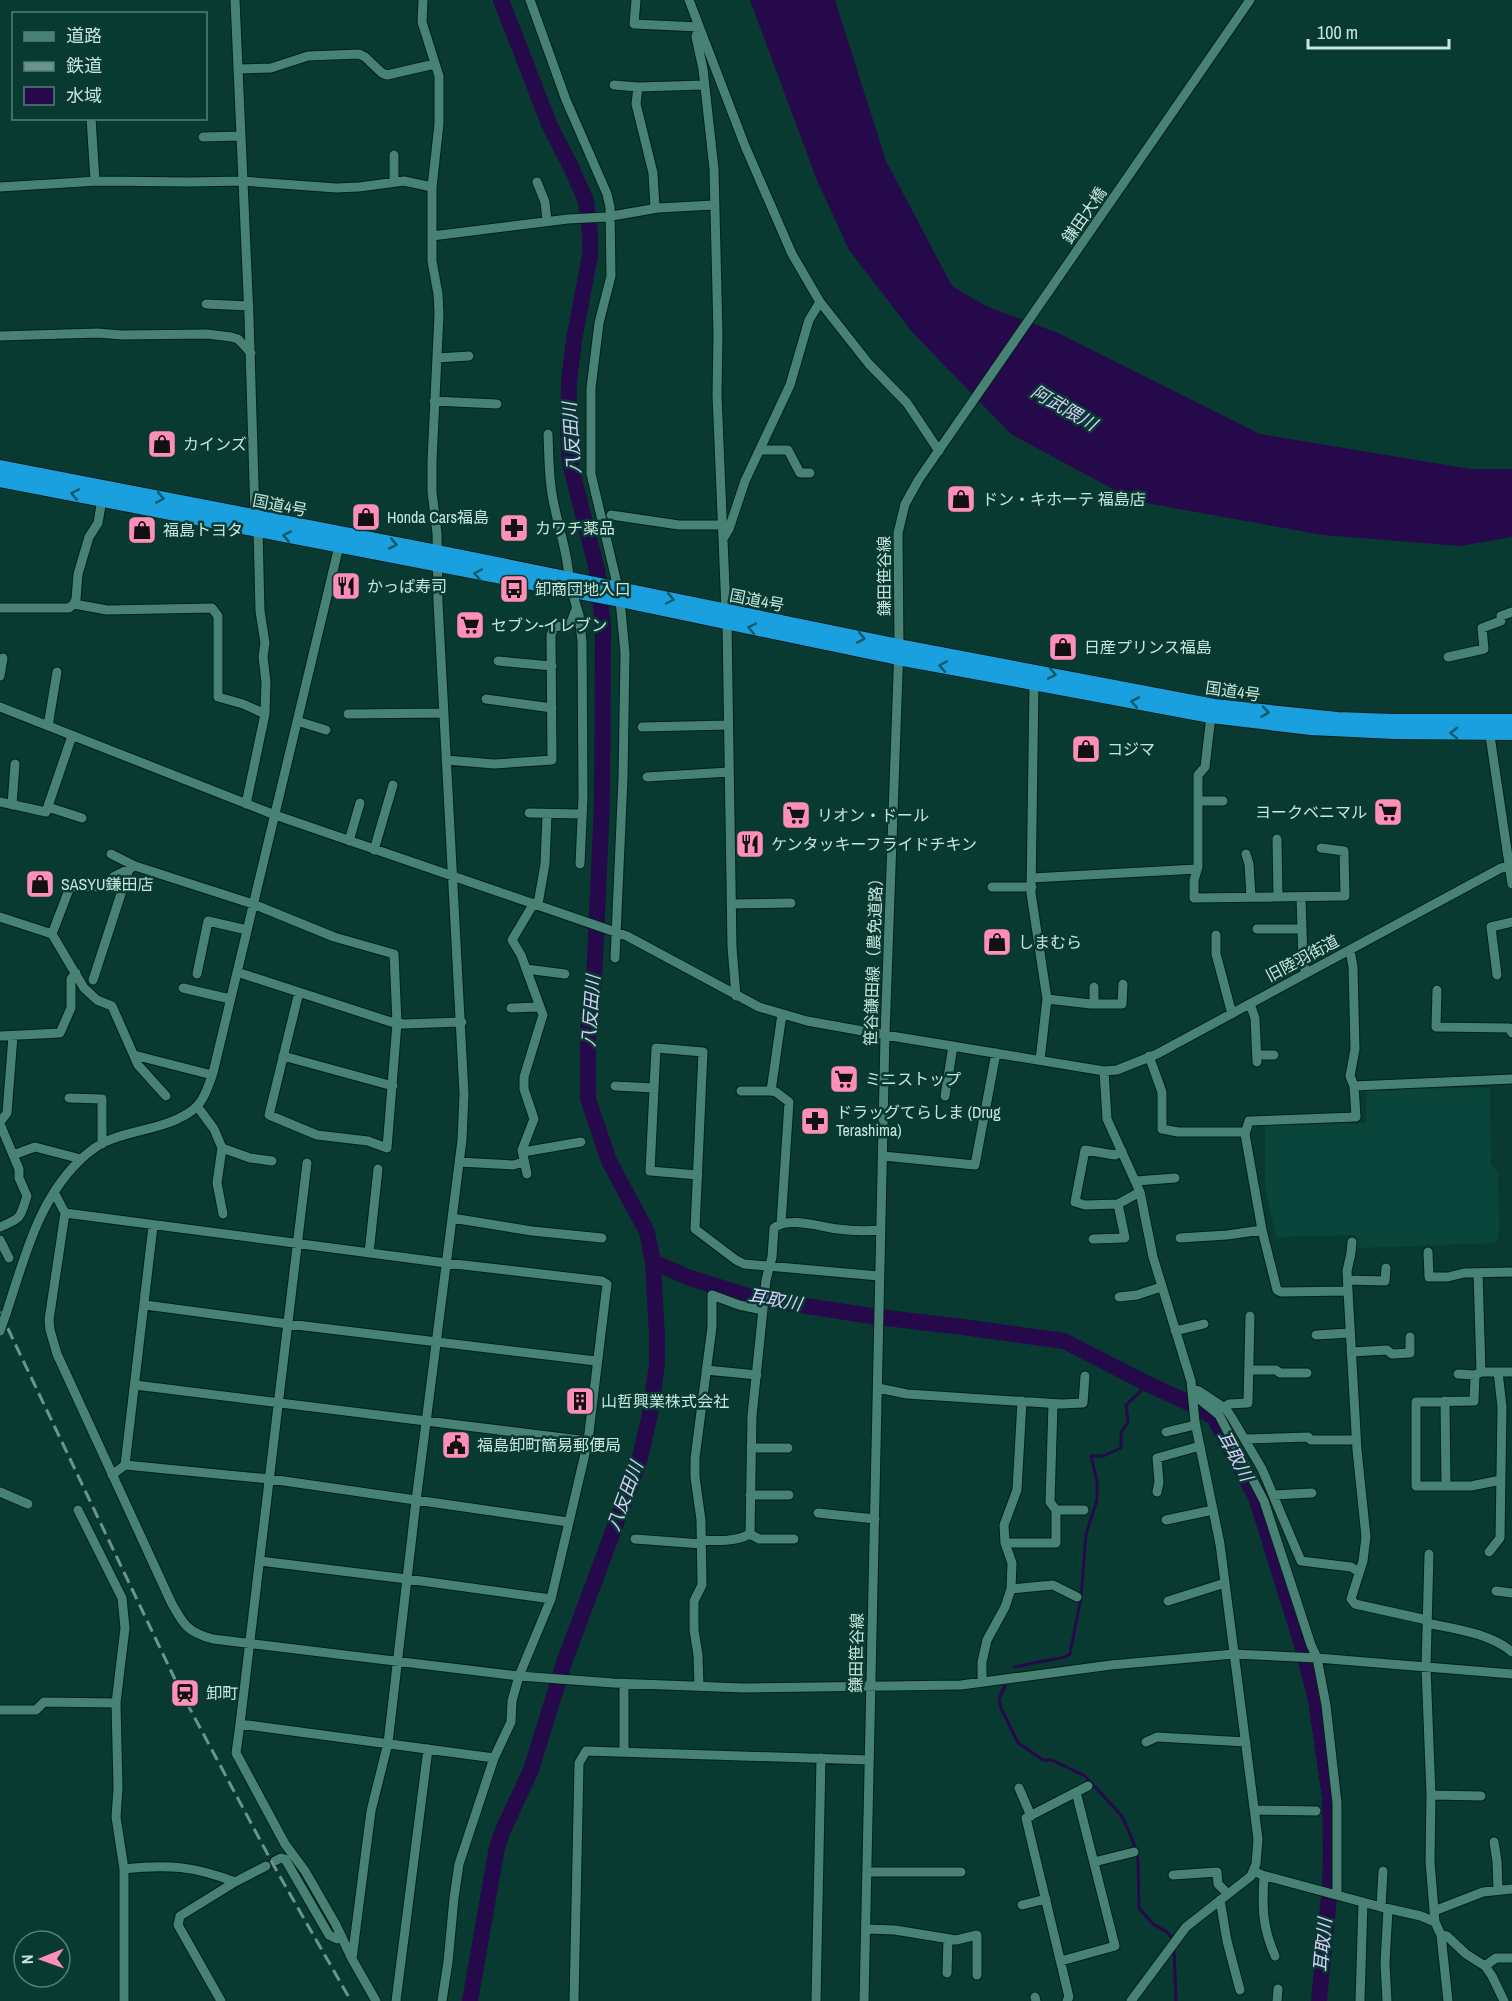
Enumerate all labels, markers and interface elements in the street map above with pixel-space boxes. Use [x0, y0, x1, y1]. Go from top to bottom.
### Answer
legend [12, 12, 207, 120]
scale bar [1308, 12, 1449, 50]
text: 100 m [1317, 20, 1358, 45]
text: 道路 [66, 23, 102, 48]
text: 鉄道 [66, 53, 102, 78]
text: 水域 [66, 83, 102, 108]
street label: 鎌田大橋 [1057, 182, 1111, 248]
water label: 阿武隈川 [1027, 379, 1103, 437]
water label: 八反田川 [556, 399, 586, 475]
shop icon: カインズ [146, 428, 178, 460]
place label: カインズ [183, 433, 247, 455]
shop icon: ドン・キホーテ 福島店 [945, 483, 977, 515]
one-way arrow [70, 488, 80, 501]
place label: ドン・キホーテ 福島店 [982, 488, 1146, 510]
street label: 国道4号 [251, 489, 309, 521]
one-way arrow [155, 491, 165, 504]
shop icon: Honda Cars福島 [350, 501, 382, 533]
place label: Honda Cars福島 [387, 506, 489, 528]
pharmacy icon: カワチ薬品 [498, 512, 530, 544]
shop icon: 福島トヨタ [126, 514, 158, 546]
place label: カワチ薬品 [535, 517, 615, 539]
place label: 福島トヨタ [163, 519, 243, 541]
one-way arrow [282, 530, 292, 543]
street label: 鎌田笹谷線 [873, 536, 895, 616]
one-way arrow [388, 537, 398, 550]
one-way arrow [473, 568, 483, 581]
restaurant icon: かっぱ寿司 [330, 570, 362, 602]
bus stop icon: 卸商団地入口 [498, 573, 530, 605]
place label: かっぱ寿司 [367, 575, 447, 597]
place label: 卸商団地入口 [535, 578, 631, 600]
street label: 国道4号 [728, 584, 786, 616]
one-way arrow [664, 592, 674, 605]
supermarket icon: セブン-イレブン [454, 609, 486, 641]
place label: セブン-イレブン [491, 614, 607, 636]
one-way arrow [747, 622, 757, 635]
one-way arrow [855, 631, 865, 644]
shop icon: 日産プリンス福島 [1047, 631, 1079, 663]
place label: 日産プリンス福島 [1084, 636, 1212, 658]
one-way arrow [938, 661, 948, 673]
one-way arrow [1047, 667, 1057, 680]
street label: 国道4号 [1204, 676, 1262, 706]
one-way arrow [1130, 696, 1140, 709]
one-way arrow [1260, 705, 1269, 718]
one-way arrow [1449, 727, 1458, 740]
shop icon: コジマ [1070, 733, 1102, 765]
place label: コジマ [1107, 738, 1155, 760]
supermarket icon: ヨークベニマル [1372, 796, 1404, 828]
supermarket icon: リオン・ドール [780, 799, 812, 831]
place label: ヨークベニマル [1255, 801, 1367, 823]
place label: リオン・ドール [817, 804, 929, 826]
restaurant icon: ケンタッキーフライドチキン [734, 828, 766, 860]
place label: ケンタッキーフライドチキン [771, 833, 977, 855]
shop icon: SASYU鎌田店 [24, 868, 56, 900]
street label: 笹谷鎌田線（農免道路） [859, 870, 887, 1046]
place label: SASYU鎌田店 [61, 873, 153, 895]
shop icon: しまむら [981, 926, 1013, 958]
street label: 旧陸羽街道 [1262, 930, 1342, 986]
place label: しまむら [1018, 931, 1082, 953]
water label: 八反田川 [576, 972, 606, 1048]
supermarket icon: ミニストップ [828, 1063, 860, 1095]
place label: ミニストップ [865, 1068, 961, 1090]
place label: ドラッグてらしま (Drug Terashima) [836, 1101, 1001, 1141]
pharmacy icon: ドラッグてらしま (Drug Terashima) [799, 1105, 831, 1137]
water label: 耳取川 [746, 1283, 806, 1317]
building icon: 山哲興業株式会社 [564, 1385, 596, 1417]
place label: 山哲興業株式会社 [601, 1390, 729, 1412]
water label: 耳取川 [1212, 1426, 1260, 1487]
public building icon: 福島卸町簡易郵便局 [440, 1429, 472, 1461]
place label: 福島卸町簡易郵便局 [477, 1434, 621, 1456]
water label: 八反田川 [600, 1456, 649, 1534]
street label: 鎌田笹谷線 [844, 1613, 868, 1693]
station icon: 卸町 [169, 1677, 201, 1709]
place label: 卸町 [206, 1682, 238, 1704]
water label: 耳取川 [1308, 1915, 1337, 1973]
north arrow [12, 1929, 72, 1989]
text: N [16, 1954, 38, 1964]

